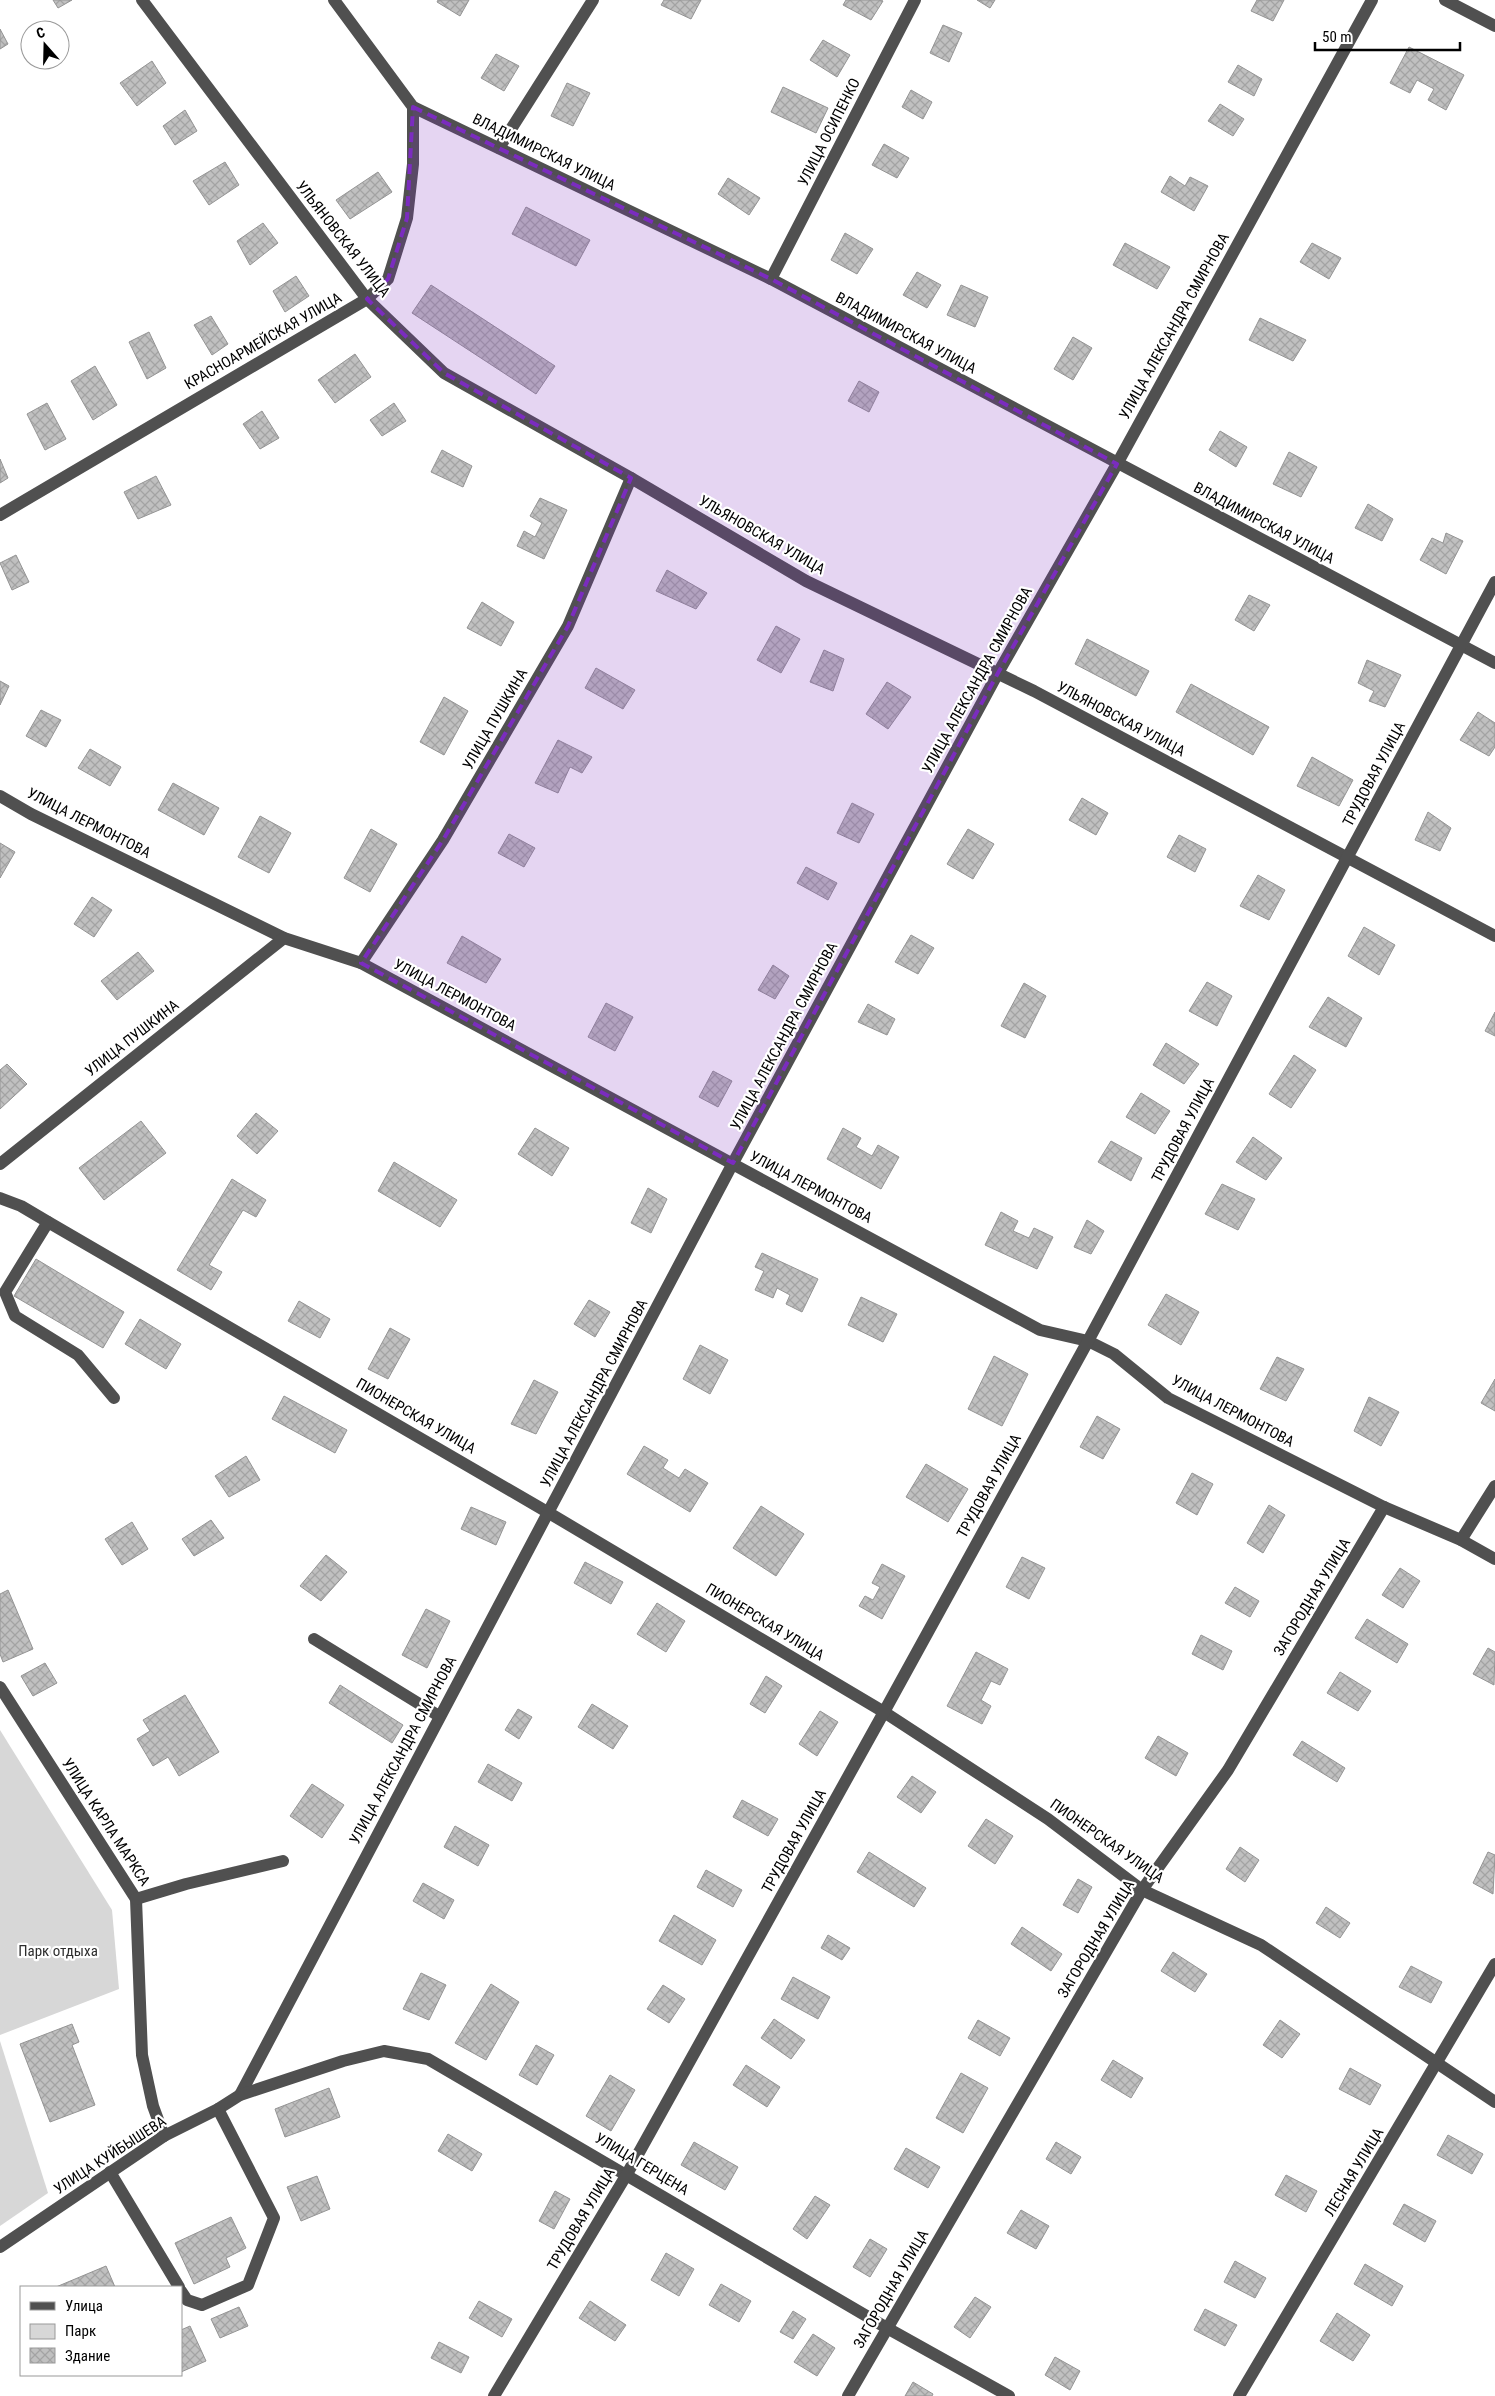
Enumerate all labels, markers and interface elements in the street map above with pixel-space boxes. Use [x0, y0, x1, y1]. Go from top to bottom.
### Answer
north arrow [20, 20, 70, 70]
scale bar [1315, 20, 1460, 52]
text: С [34, 24, 47, 42]
text: 50 m [1322, 28, 1352, 46]
street label: УЛИЦА ОСИПЕНКО [794, 75, 864, 189]
street label: ВЛАДИМИРСКАЯ УЛИЦА [470, 110, 619, 195]
street label: УЛЬЯНОВСКАЯ УЛИЦА [292, 177, 394, 301]
street label: УЛИЦА АЛЕКСАНДРА СМИРНОВА [1115, 229, 1233, 422]
street label: КРАСНОАРМЕЙСКАЯ УЛИЦА [181, 288, 345, 393]
street label: ВЛАДИМИРСКАЯ УЛИЦА [833, 288, 980, 378]
street label: ВЛАДИМИРСКАЯ УЛИЦА [1191, 478, 1338, 568]
street label: УЛЬЯНОВСКАЯ УЛИЦА [696, 492, 828, 579]
street label: УЛИЦА АЛЕКСАНДРА СМИРНОВА [918, 583, 1036, 776]
street label: УЛИЦА ПУШКИНА [459, 665, 531, 773]
street label: УЛЬЯНОВСКАЯ УЛИЦА [1054, 678, 1188, 761]
street label: ТРУДОВАЯ УЛИЦА [1339, 718, 1409, 829]
street label: УЛИЦА ЛЕРМОНТОВА [24, 784, 154, 862]
street label: УЛИЦА АЛЕКСАНДРА СМИРНОВА [727, 939, 841, 1133]
street label: УЛИЦА ЛЕРМОНТОВА [391, 955, 520, 1035]
street label: УЛИЦА ПУШКИНА [82, 996, 183, 1080]
street label: ТРУДОВАЯ УЛИЦА [1148, 1074, 1218, 1185]
street label: УЛИЦА ЛЕРМОНТОВА [747, 1147, 876, 1227]
street label: УЛИЦА АЛЕКСАНДРА СМИРНОВА [537, 1296, 651, 1490]
street label: УЛИЦА ЛЕРМОНТОВА [1169, 1371, 1298, 1451]
street label: ПИОНЕРСКАЯ УЛИЦА [353, 1374, 479, 1458]
street label: ТРУДОВАЯ УЛИЦА [953, 1431, 1025, 1541]
street label: ЗАГОРОДНАЯ УЛИЦА [1270, 1535, 1354, 1659]
street label: ПИОНЕРСКАЯ УЛИЦА [703, 1580, 828, 1665]
street label: УЛИЦА АЛЕКСАНДРА СМИРНОВА [346, 1653, 460, 1847]
street label: УЛИЦА КАРЛА МАРКСА [58, 1755, 154, 1889]
street label: ТРУДОВАЯ УЛИЦА [758, 1786, 830, 1896]
street label: ПИОНЕРСКАЯ УЛИЦА [1047, 1795, 1168, 1887]
street label: ЗАГОРОДНАЯ УЛИЦА [1054, 1877, 1138, 2001]
park label: Парк отдыха [18, 1942, 98, 1960]
street label: УЛИЦА КУЙБЫШЕВА [50, 2112, 170, 2198]
street label: ЛЕСНАЯ УЛИЦА [1321, 2124, 1388, 2219]
street label: УЛИЦА ГЕРЦЕНА [592, 2129, 693, 2199]
street label: ТРУДОВАЯ УЛИЦА [543, 2164, 619, 2273]
street label: ЗАГОРОДНАЯ УЛИЦА [850, 2226, 932, 2352]
legend [20, 2286, 182, 2376]
text: Улица [65, 2297, 103, 2315]
text: Парк [65, 2322, 96, 2340]
text: Здание [65, 2347, 110, 2365]

